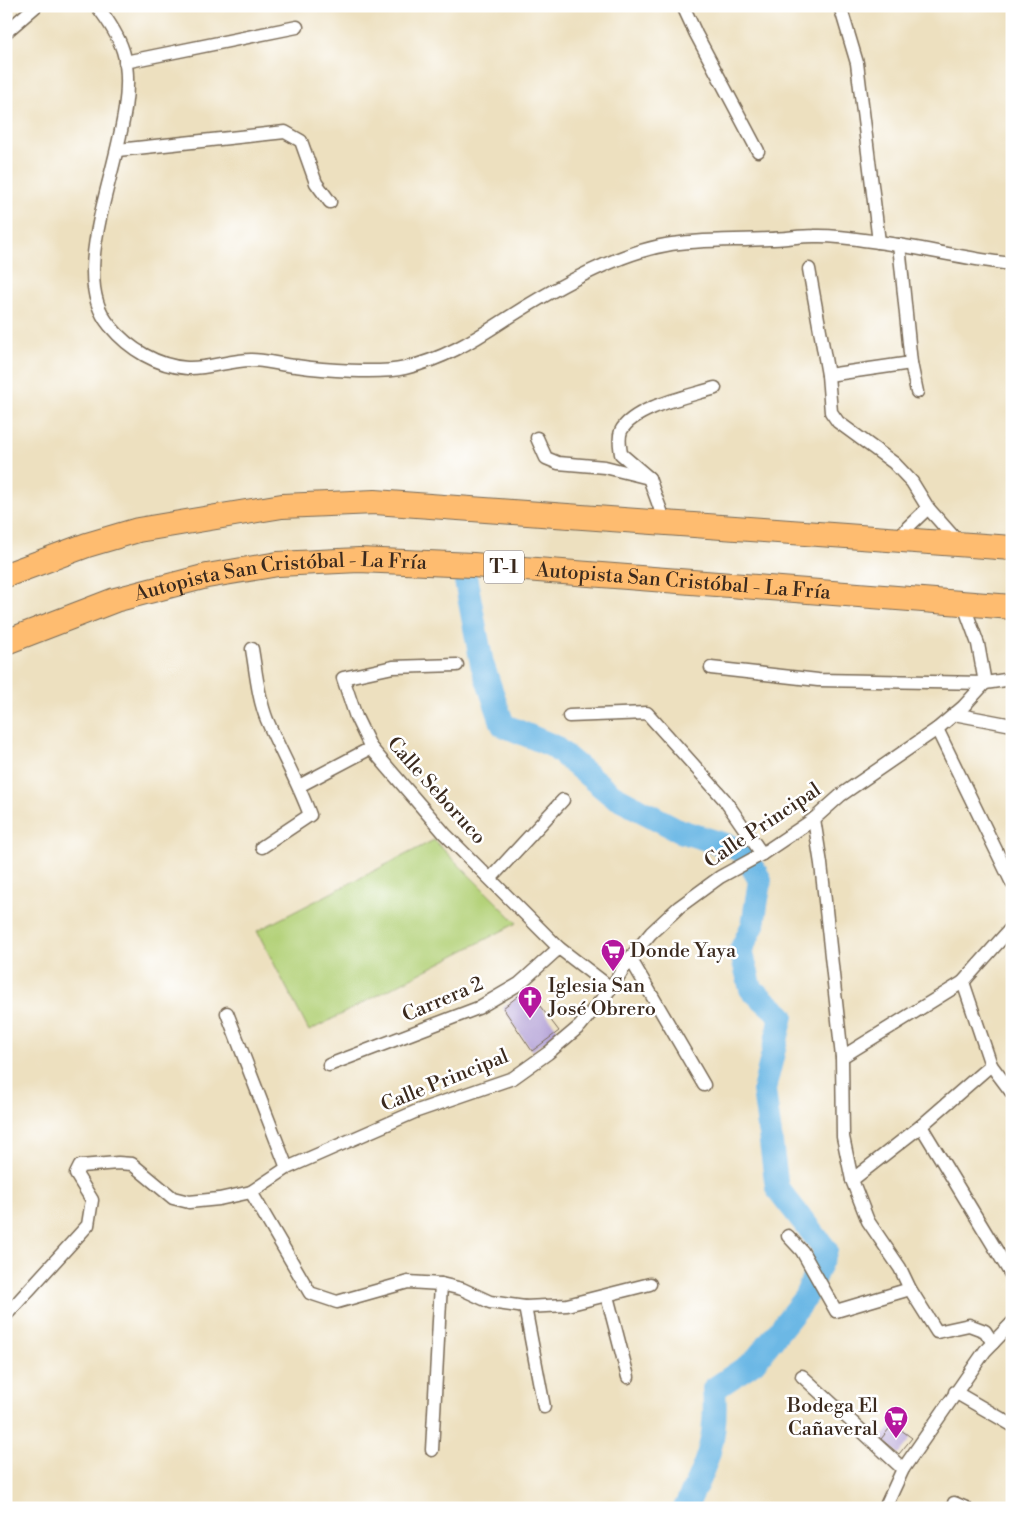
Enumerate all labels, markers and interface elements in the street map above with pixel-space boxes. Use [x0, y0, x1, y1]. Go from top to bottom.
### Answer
street label: Autopista San Cristóbal - La Fría [131, 547, 428, 607]
road number: T-1 [484, 550, 524, 584]
street label: Autopista San Cristóbal - La Fría [534, 557, 833, 605]
street label: Calle Seboruco [381, 732, 491, 850]
street label: Calle Principal [700, 778, 826, 874]
supermarket icon: Donde Yaya [600, 938, 626, 972]
place label: Donde Yaya [630, 939, 737, 964]
street label: Carrera 2 [399, 972, 487, 1028]
place label: Iglesia San José Obrero [547, 974, 656, 1022]
church icon: Iglesia San José Obrero [517, 985, 543, 1019]
street label: Calle Principal [378, 1044, 513, 1118]
place label: Bodega El Cañaveral [786, 1394, 878, 1442]
supermarket icon: Bodega El Cañaveral [883, 1405, 909, 1439]

